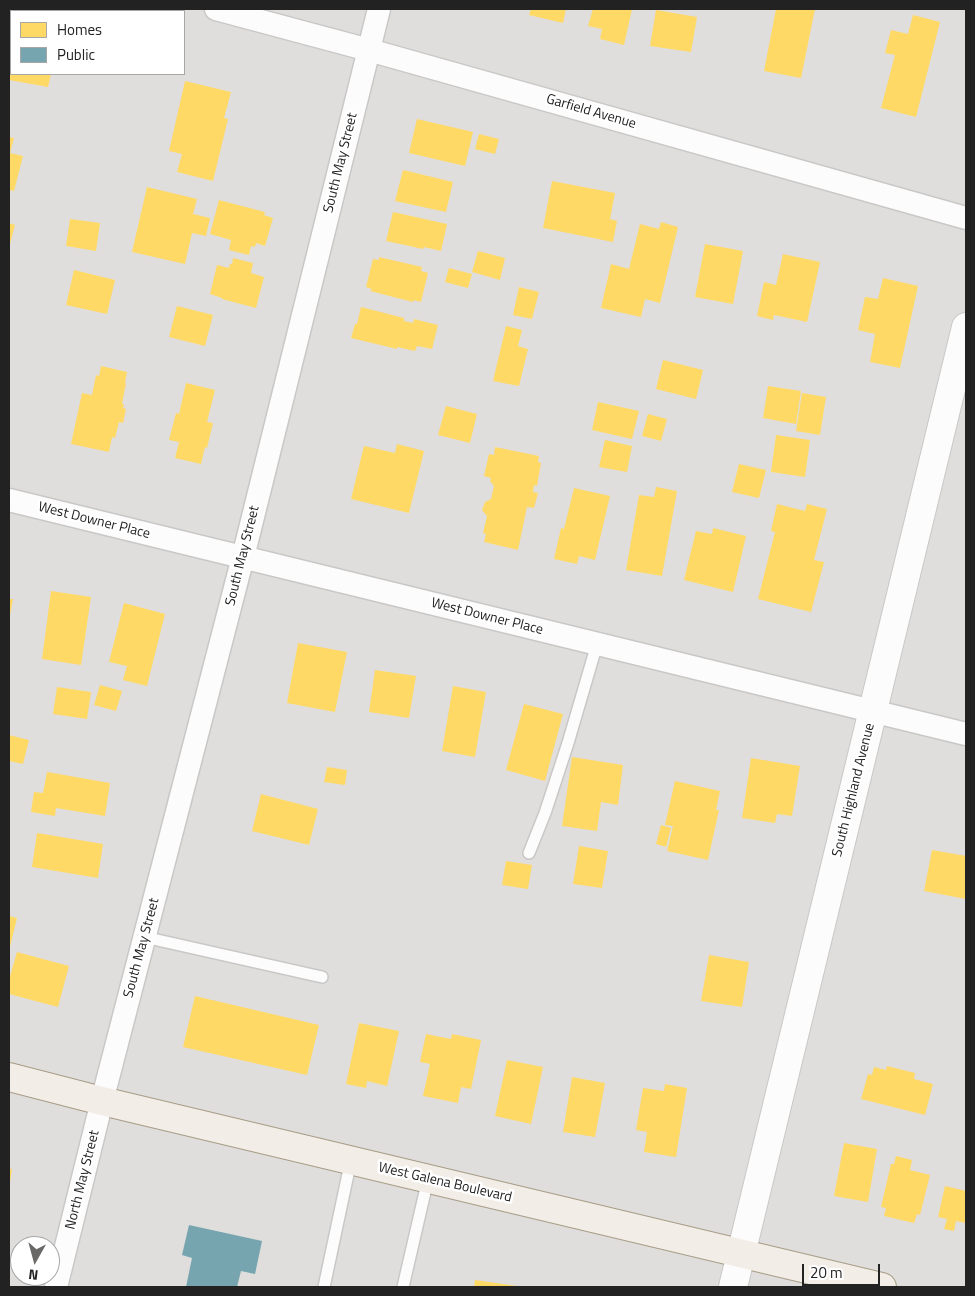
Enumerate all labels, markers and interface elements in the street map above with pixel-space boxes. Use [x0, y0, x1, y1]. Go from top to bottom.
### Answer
legend [10, 10, 185, 75]
text: Homes [57, 18, 102, 41]
text: Public [57, 43, 95, 66]
street label: Garfield Avenue [544, 91, 638, 133]
street label: South May Street [320, 111, 362, 215]
street label: West Downer Place [36, 499, 152, 543]
street label: South May Street [222, 504, 264, 608]
street label: West Downer Place [429, 595, 545, 639]
street label: South Highland Avenue [829, 721, 879, 859]
street label: South May Street [121, 896, 163, 1000]
street label: North May Street [63, 1129, 103, 1231]
street label: West Galena Boulevard [377, 1159, 513, 1207]
north arrow [10, 1236, 60, 1286]
scale bar [805, 1254, 882, 1286]
text: 20 m [810, 1261, 843, 1284]
text: N [27, 1264, 39, 1286]

